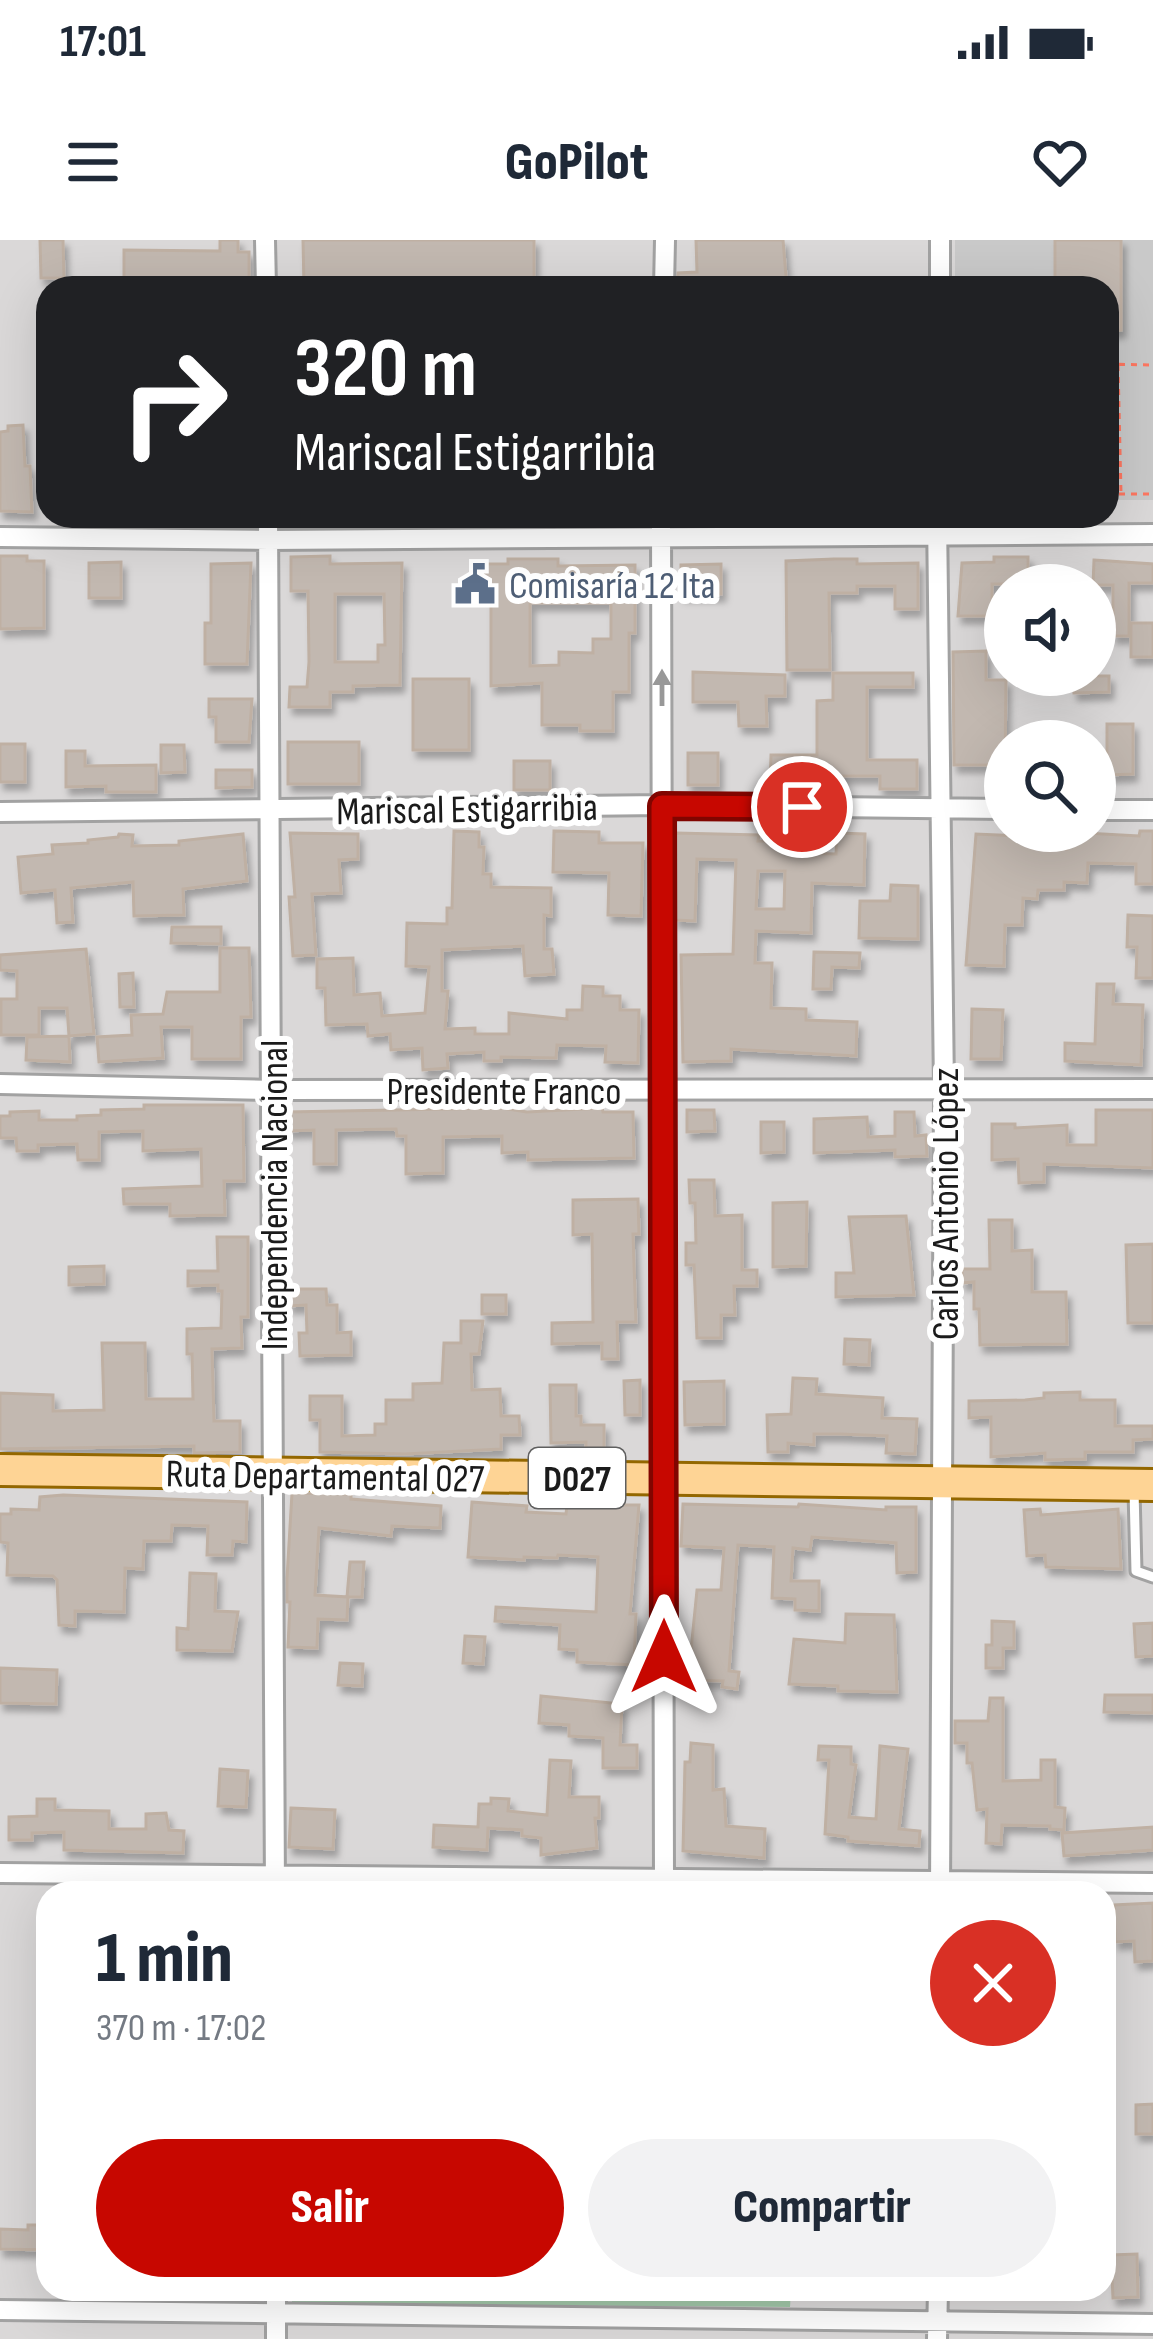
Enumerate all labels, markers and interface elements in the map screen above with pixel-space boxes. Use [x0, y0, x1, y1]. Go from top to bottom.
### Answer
text: 17:01 [60, 15, 146, 70]
icon: menu [60, 129, 126, 195]
icon: heart [1027, 129, 1093, 195]
text: GoPilot [505, 130, 648, 195]
text: 320 m [294, 319, 477, 420]
icon: right [96, 324, 252, 480]
text: Mariscal Estigarribia [294, 421, 656, 486]
public building icon: Comisaría 12 Ita [452, 561, 498, 607]
place label: Comisaría 12 Ita [509, 563, 716, 610]
map controls [984, 564, 1116, 852]
button: sound [984, 564, 1116, 696]
one-way arrow [652, 668, 671, 706]
button: search [984, 720, 1116, 852]
pin [751, 756, 853, 858]
icon: arrive [769, 774, 835, 840]
street label: Mariscal Estigarribia [336, 785, 598, 836]
street label: Independencia Nacional [252, 1040, 299, 1350]
street label: Carlos Antonio López [923, 1068, 970, 1340]
street label: Presidente Franco [387, 1069, 621, 1116]
road number: D027 [529, 1448, 625, 1508]
street label: Ruta Departamental 027 [165, 1451, 485, 1504]
position arrow [601, 1594, 727, 1720]
text: 1 min [96, 1916, 233, 2003]
button: close [930, 1920, 1056, 2046]
text: 370 m · 17:02 [96, 2005, 266, 2052]
button: Salir [96, 2139, 564, 2277]
button: Compartir [588, 2139, 1056, 2277]

